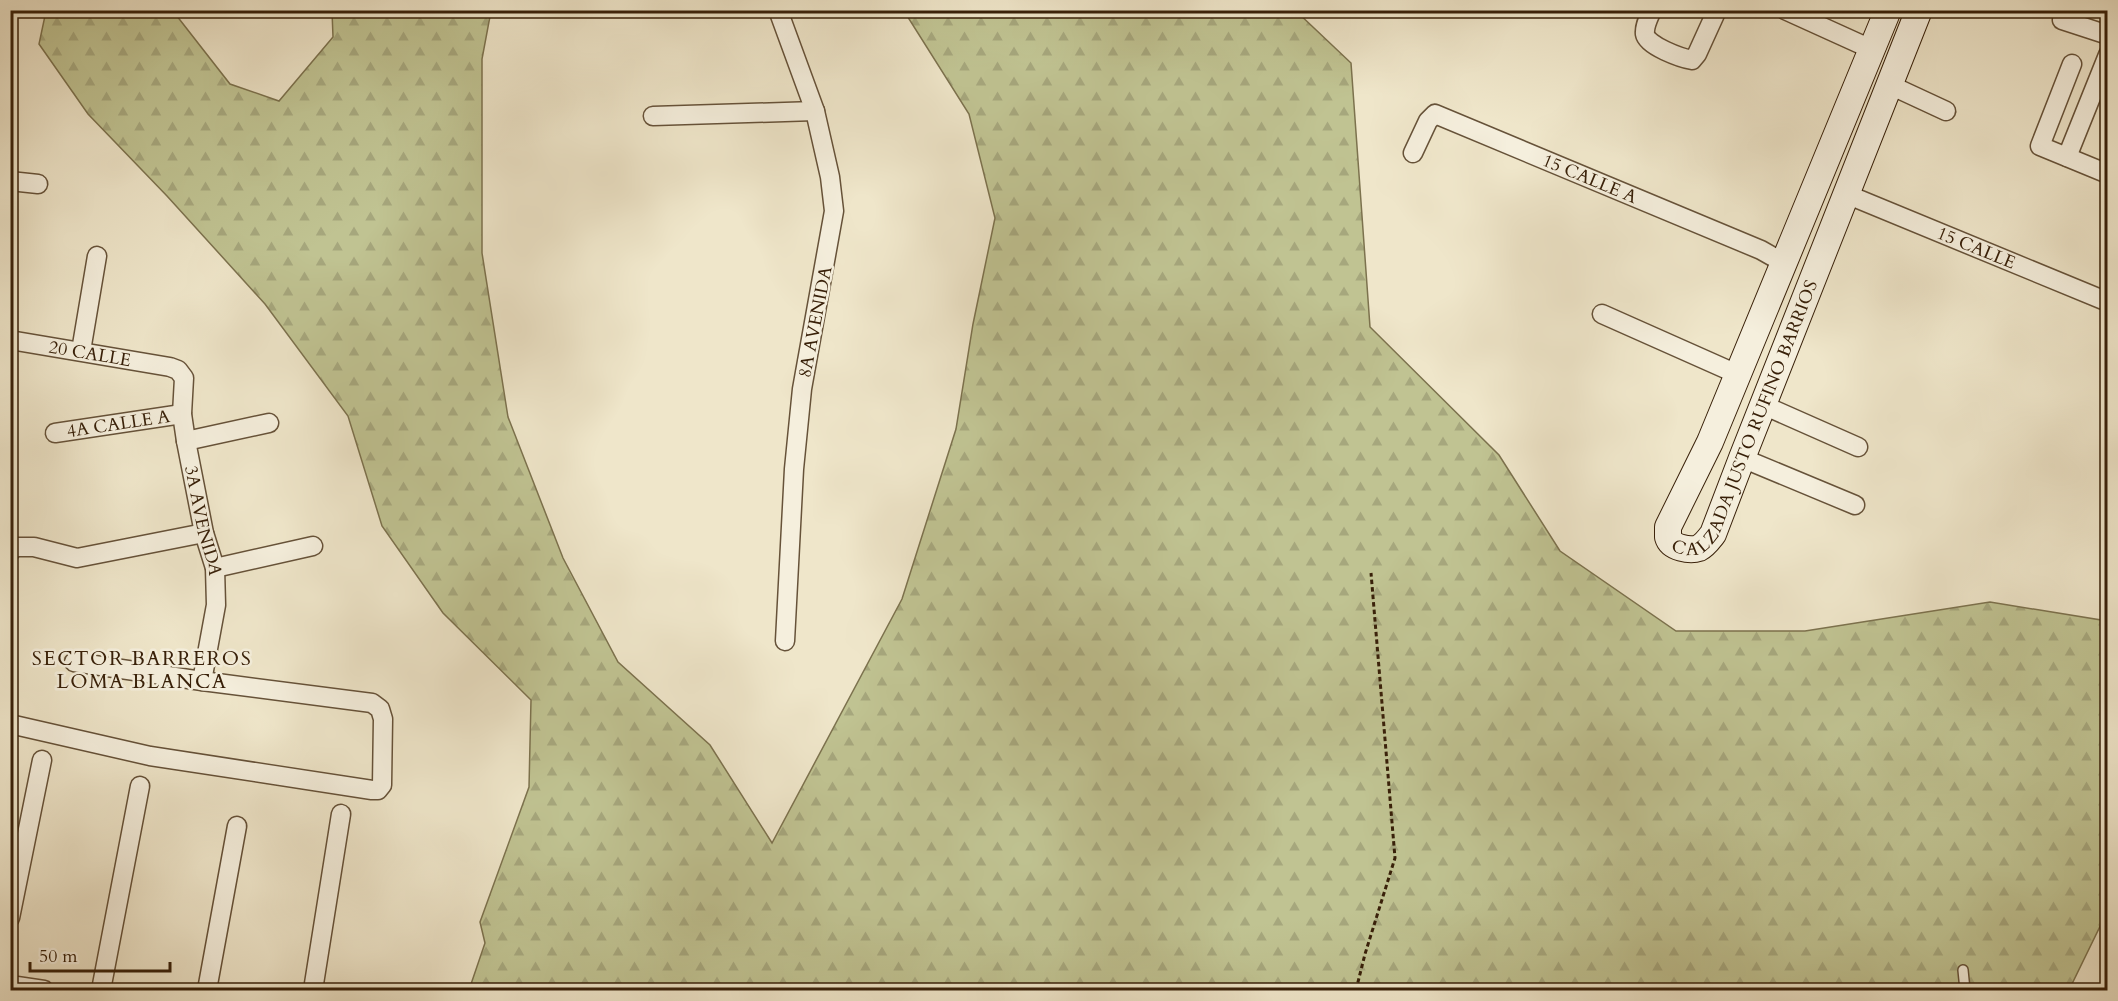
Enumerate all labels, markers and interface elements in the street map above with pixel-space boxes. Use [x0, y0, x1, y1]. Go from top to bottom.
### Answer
street label: 15 CALLE A [1538, 148, 1641, 210]
street label: 15 CALLE [1933, 221, 2019, 276]
street label: 8A AVENIDA [792, 264, 839, 380]
street label: CALZADA JUSTO RUFINO BARRIOS [1668, 276, 1824, 562]
street label: 20 CALLE [47, 335, 133, 373]
street label: 4A CALLE A [65, 404, 172, 444]
street label: 3A AVENIDA [178, 464, 227, 576]
district label: SECTOR BARREROS LOMA BLANCA [32, 645, 252, 695]
scale bar [30, 935, 170, 973]
text: 50 m [39, 944, 78, 969]

